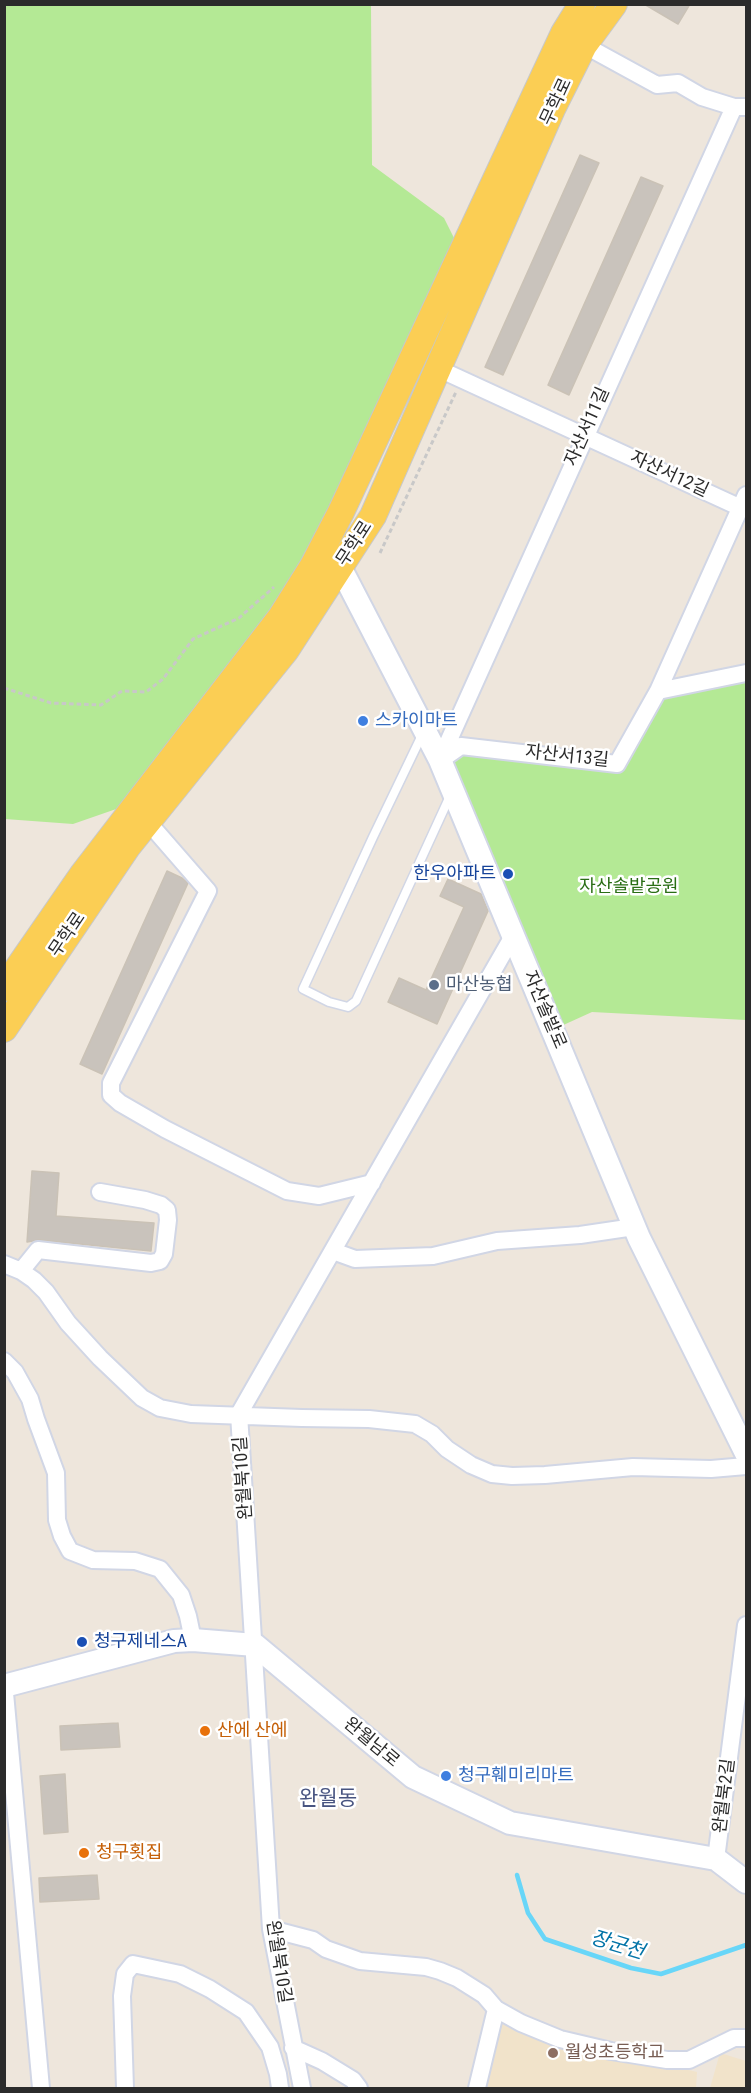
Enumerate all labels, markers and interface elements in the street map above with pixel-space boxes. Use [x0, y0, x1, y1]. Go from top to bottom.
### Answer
street label: 무학로 [537, 75, 577, 129]
street label: 자산서11길 [561, 384, 615, 470]
street label: 자산서12길 [626, 447, 712, 503]
street label: 무학로 [332, 517, 378, 571]
place label: 스카이마트 [375, 710, 458, 732]
marker: 스카이마트 [356, 714, 370, 728]
street label: 자산서13길 [524, 742, 610, 772]
place label: 한우아파트 [413, 863, 496, 885]
marker: 한우아파트 [501, 867, 515, 881]
park label: 자산솔밭공원 [579, 876, 679, 898]
street label: 무학로 [45, 908, 91, 962]
street label: 자산솔밭로 [518, 968, 570, 1052]
place label: 마산농협 [446, 974, 512, 996]
marker: 마산농협 [427, 978, 441, 992]
street label: 완월북10길 [230, 1435, 258, 1521]
place label: 청구제네스A [94, 1631, 187, 1653]
marker: 청구제네스A [75, 1635, 89, 1649]
street label: 완월남로 [339, 1713, 403, 1773]
place label: 산에 산에 [217, 1720, 287, 1742]
marker: 산에 산에 [198, 1724, 212, 1738]
street label: 완월북2길 [710, 1757, 740, 1835]
place label: 청구훼미리마트 [458, 1765, 574, 1787]
marker: 청구훼미리마트 [439, 1769, 453, 1783]
district label: 완월동 [299, 1787, 357, 1813]
place label: 청구횟집 [96, 1842, 162, 1864]
marker: 청구횟집 [77, 1846, 91, 1860]
street label: 완월북10길 [261, 1919, 295, 2005]
water label: 장군천 [587, 1926, 647, 1966]
place label: 월성초등학교 [565, 2042, 664, 2064]
marker: 월성초등학교 [546, 2046, 560, 2060]

